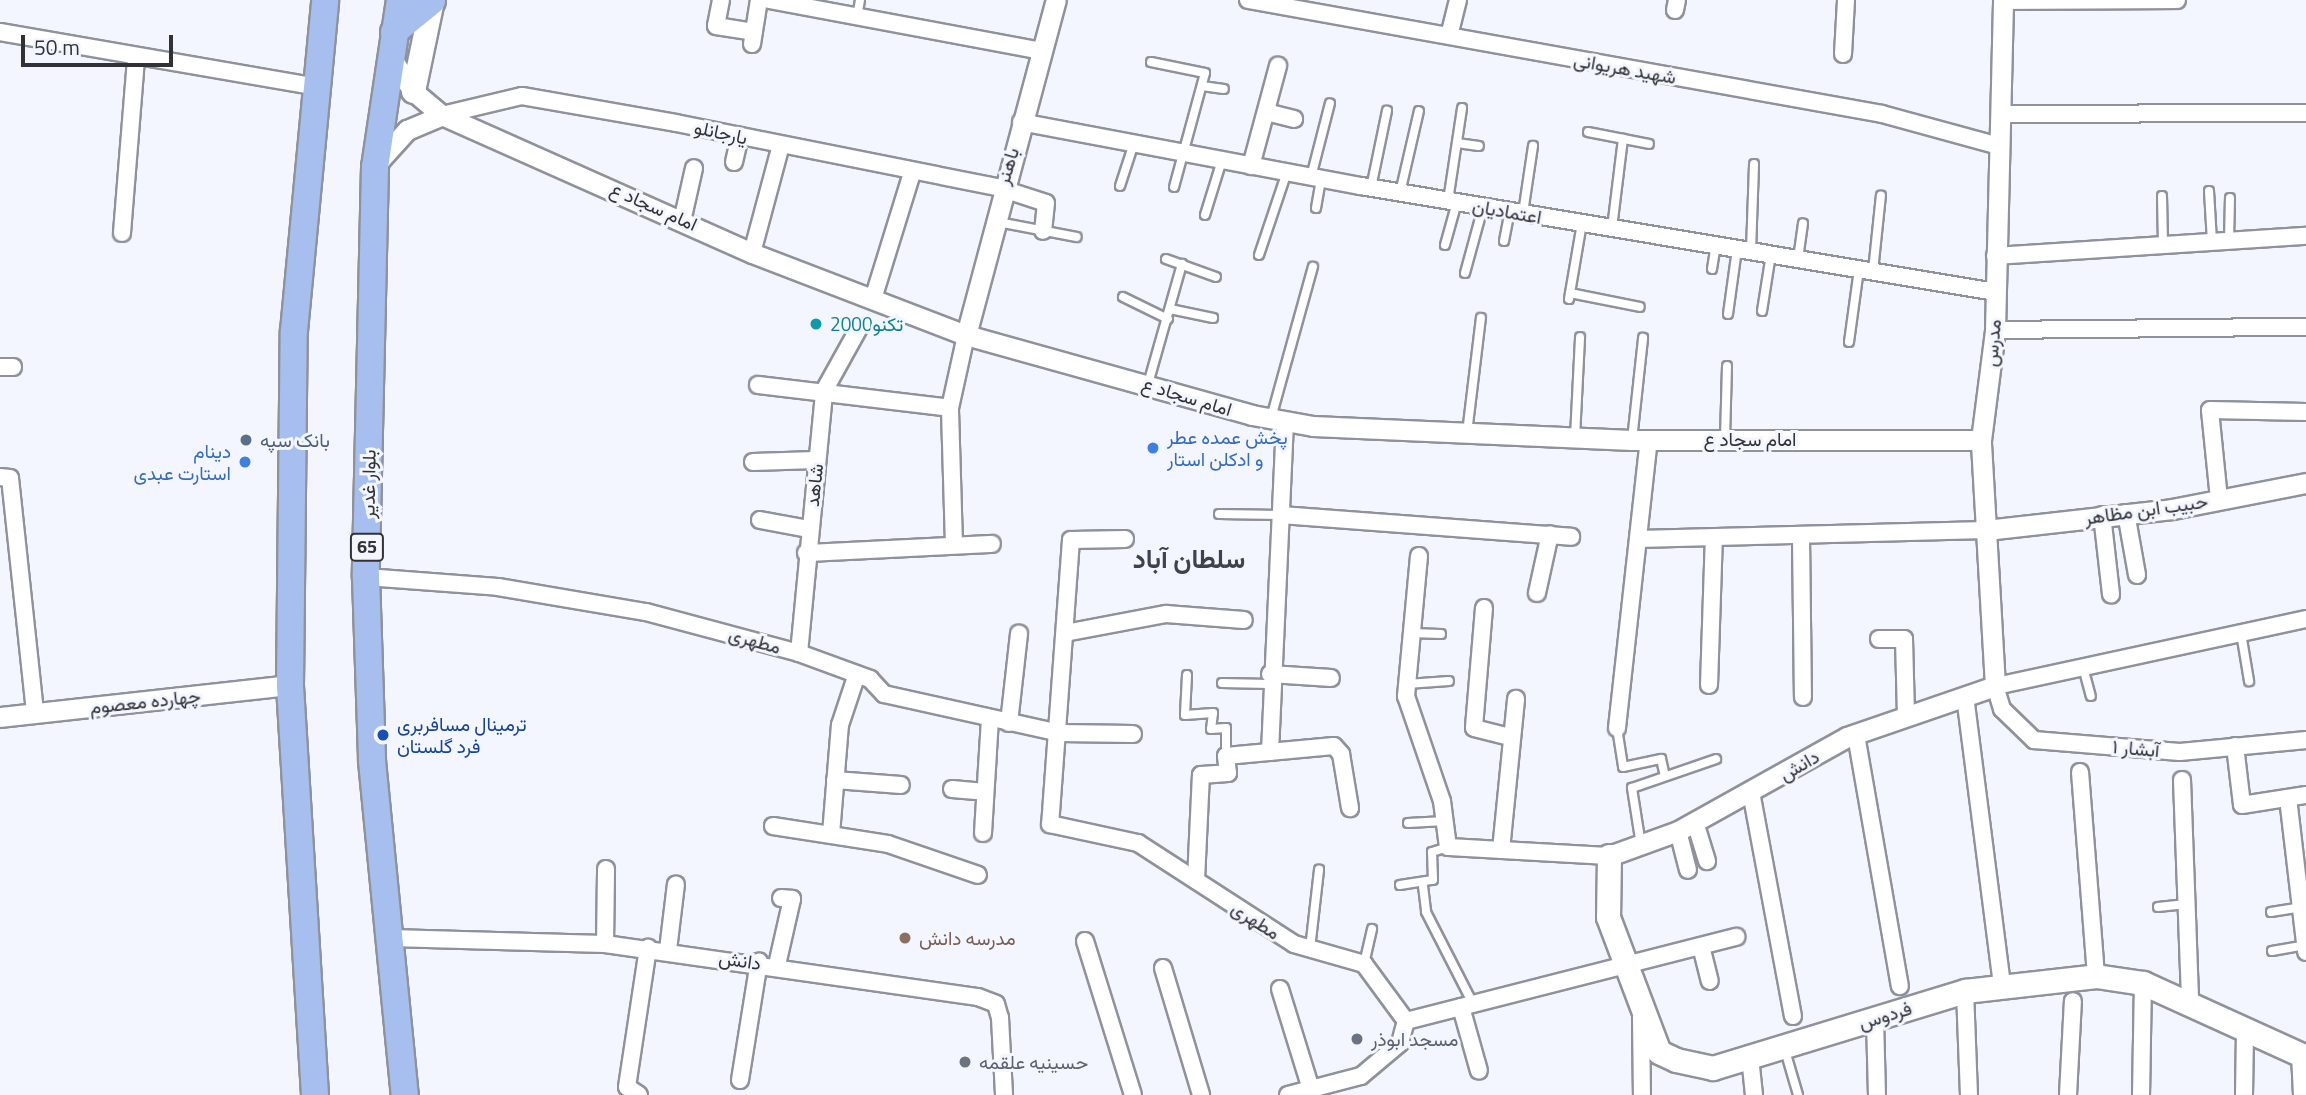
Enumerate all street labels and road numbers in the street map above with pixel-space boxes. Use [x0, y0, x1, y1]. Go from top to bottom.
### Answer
street label: شهید هریوانی [1572, 48, 1678, 88]
street label: یارجانلو [692, 115, 750, 149]
street label: باهنر [991, 145, 1023, 187]
street label: امام سجاد ع [607, 177, 701, 235]
street label: اعتمادیان [1471, 194, 1543, 228]
street label: مدرس [1979, 318, 2005, 368]
street label: امام سجاد ع [1139, 372, 1235, 420]
street label: امام سجاد ع [1704, 428, 1796, 450]
street label: بلوار غدیر [356, 449, 380, 519]
street label: شاهد [800, 462, 828, 508]
street label: حبیب ابن مظاهر [2083, 489, 2209, 529]
road number: 65 [350, 532, 384, 562]
street label: مطهری [726, 622, 784, 658]
street label: چهارده معصوم [88, 684, 202, 718]
street label: آبشار ۱ [2112, 735, 2160, 761]
street label: دانش [1775, 745, 1823, 785]
street label: مطهری [1227, 896, 1285, 944]
street label: دانش [717, 946, 763, 974]
street label: فردوس [1856, 996, 1914, 1034]

